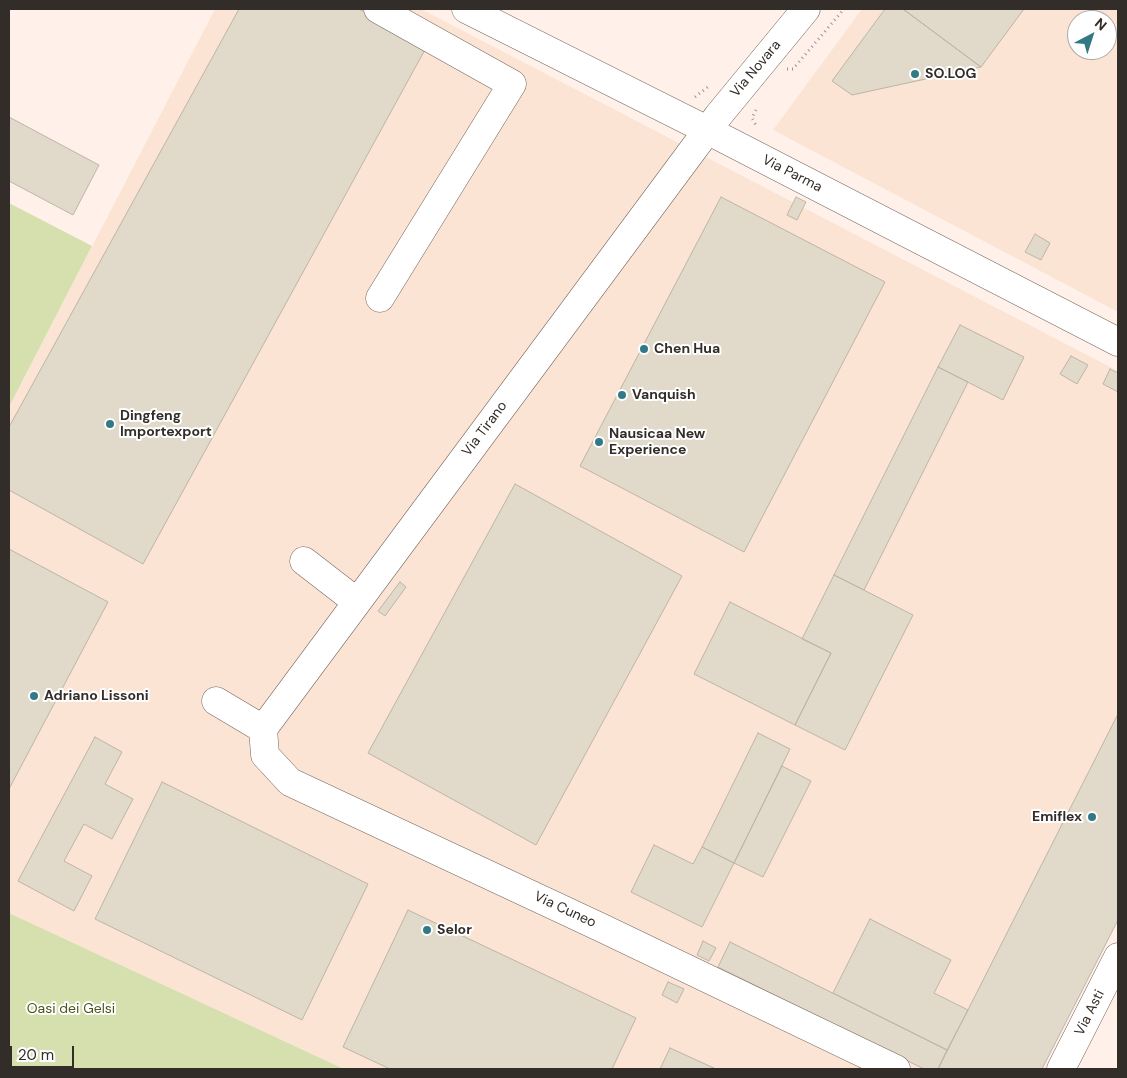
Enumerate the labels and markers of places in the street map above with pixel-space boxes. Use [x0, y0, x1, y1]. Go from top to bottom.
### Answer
place label: SO.LOG [925, 66, 976, 82]
marker: SO.LOG [909, 68, 921, 80]
place label: Chen Hua [654, 341, 720, 357]
marker: Chen Hua [638, 343, 650, 355]
place label: Vanquish [632, 387, 696, 403]
marker: Vanquish [616, 389, 628, 401]
place label: Dingfeng Importexport [120, 408, 212, 441]
marker: Dingfeng Importexport [104, 418, 116, 430]
place label: Nausicaa New Experience [609, 426, 705, 458]
marker: Nausicaa New Experience [593, 436, 605, 448]
place label: Adriano Lissoni [44, 688, 149, 704]
marker: Adriano Lissoni [28, 690, 40, 702]
place label: Emiflex [1032, 809, 1082, 825]
marker: Emiflex [1086, 811, 1098, 823]
place label: Selor [437, 922, 472, 938]
marker: Selor [421, 924, 433, 936]

